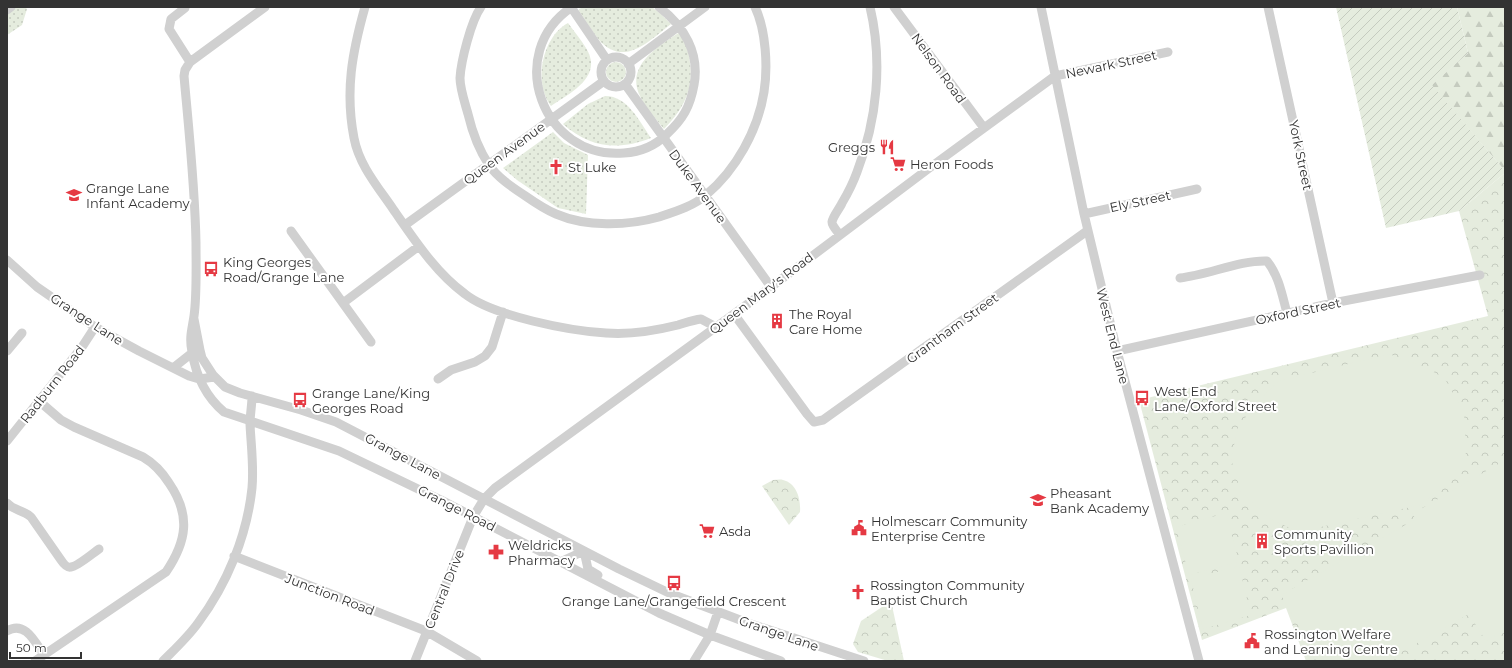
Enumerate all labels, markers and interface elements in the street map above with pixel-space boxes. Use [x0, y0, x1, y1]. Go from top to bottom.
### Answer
street label: Nelson Road [908, 30, 970, 106]
street label: Newark Street [1064, 47, 1158, 81]
street label: Queen Avenue [460, 118, 548, 188]
street label: York Street [1286, 118, 1316, 192]
restaurant icon: Greggs [878, 138, 896, 156]
place label: Greggs [828, 139, 875, 155]
street label: Duke Avenue [666, 146, 730, 226]
supermarket icon: Heron Foods [889, 155, 907, 173]
place label: Heron Foods [910, 156, 993, 172]
church icon: St Luke [547, 158, 565, 176]
place label: St Luke [568, 159, 616, 175]
place label: Grange Lane Infant Academy [86, 180, 191, 211]
school or university icon: Grange Lane Infant Academy [65, 186, 83, 204]
street label: Ely Street [1108, 187, 1172, 215]
street label: Queen Mary's Road [706, 249, 816, 337]
place label: King Georges Road/Grange Lane [223, 254, 345, 285]
bus stop icon: King Georges Road/Grange Lane [202, 260, 220, 278]
street label: West End Lane [1093, 286, 1133, 386]
street label: Grantham Street [903, 289, 1001, 367]
street label: Grange Lane [48, 290, 126, 348]
street label: Oxford Street [1254, 294, 1342, 328]
place label: The Royal Care Home [789, 306, 863, 337]
building icon: The Royal Care Home [768, 312, 786, 330]
street label: Radburn Road [17, 342, 87, 426]
place label: West End Lane/Oxford Street [1154, 383, 1277, 414]
place label: Grange Lane/King Georges Road [312, 385, 430, 416]
bus stop icon: West End Lane/Oxford Street [1133, 389, 1151, 407]
bus stop icon: Grange Lane/King Georges Road [291, 391, 309, 409]
street label: Grange Lane [362, 429, 444, 483]
street label: Grange Road [415, 481, 499, 535]
place label: Pheasant Bank Academy [1050, 485, 1150, 516]
school or university icon: Pheasant Bank Academy [1029, 491, 1047, 509]
place label: Holmescarr Community Enterprise Centre [871, 513, 1028, 544]
public building icon: Holmescarr Community Enterprise Centre [850, 519, 868, 537]
supermarket icon: Asda [698, 522, 716, 540]
place label: Asda [719, 523, 751, 539]
place label: Community Sports Pavillion [1274, 526, 1374, 557]
building icon: Community Sports Pavillion [1253, 532, 1271, 550]
place label: Weldricks Pharmacy [508, 537, 576, 568]
pharmacy icon: Weldricks Pharmacy [487, 543, 505, 561]
street label: Central Drive [421, 547, 467, 631]
street label: Junction Road [282, 569, 377, 618]
bus stop icon: Grange Lane/Grangefield Crescent [665, 574, 683, 592]
place label: Rossington Community Baptist Church [870, 577, 1025, 608]
church icon: Rossington Community Baptist Church [849, 583, 867, 601]
place label: Grange Lane/Grangefield Crescent [562, 593, 786, 609]
street label: Grange Lane [737, 612, 821, 654]
place label: Rossington Welfare and Learning Centre [1264, 626, 1398, 657]
public building icon: Rossington Welfare and Learning Centre [1243, 632, 1261, 650]
scale bar [10, 634, 81, 660]
text: 50 m [16, 640, 47, 655]

